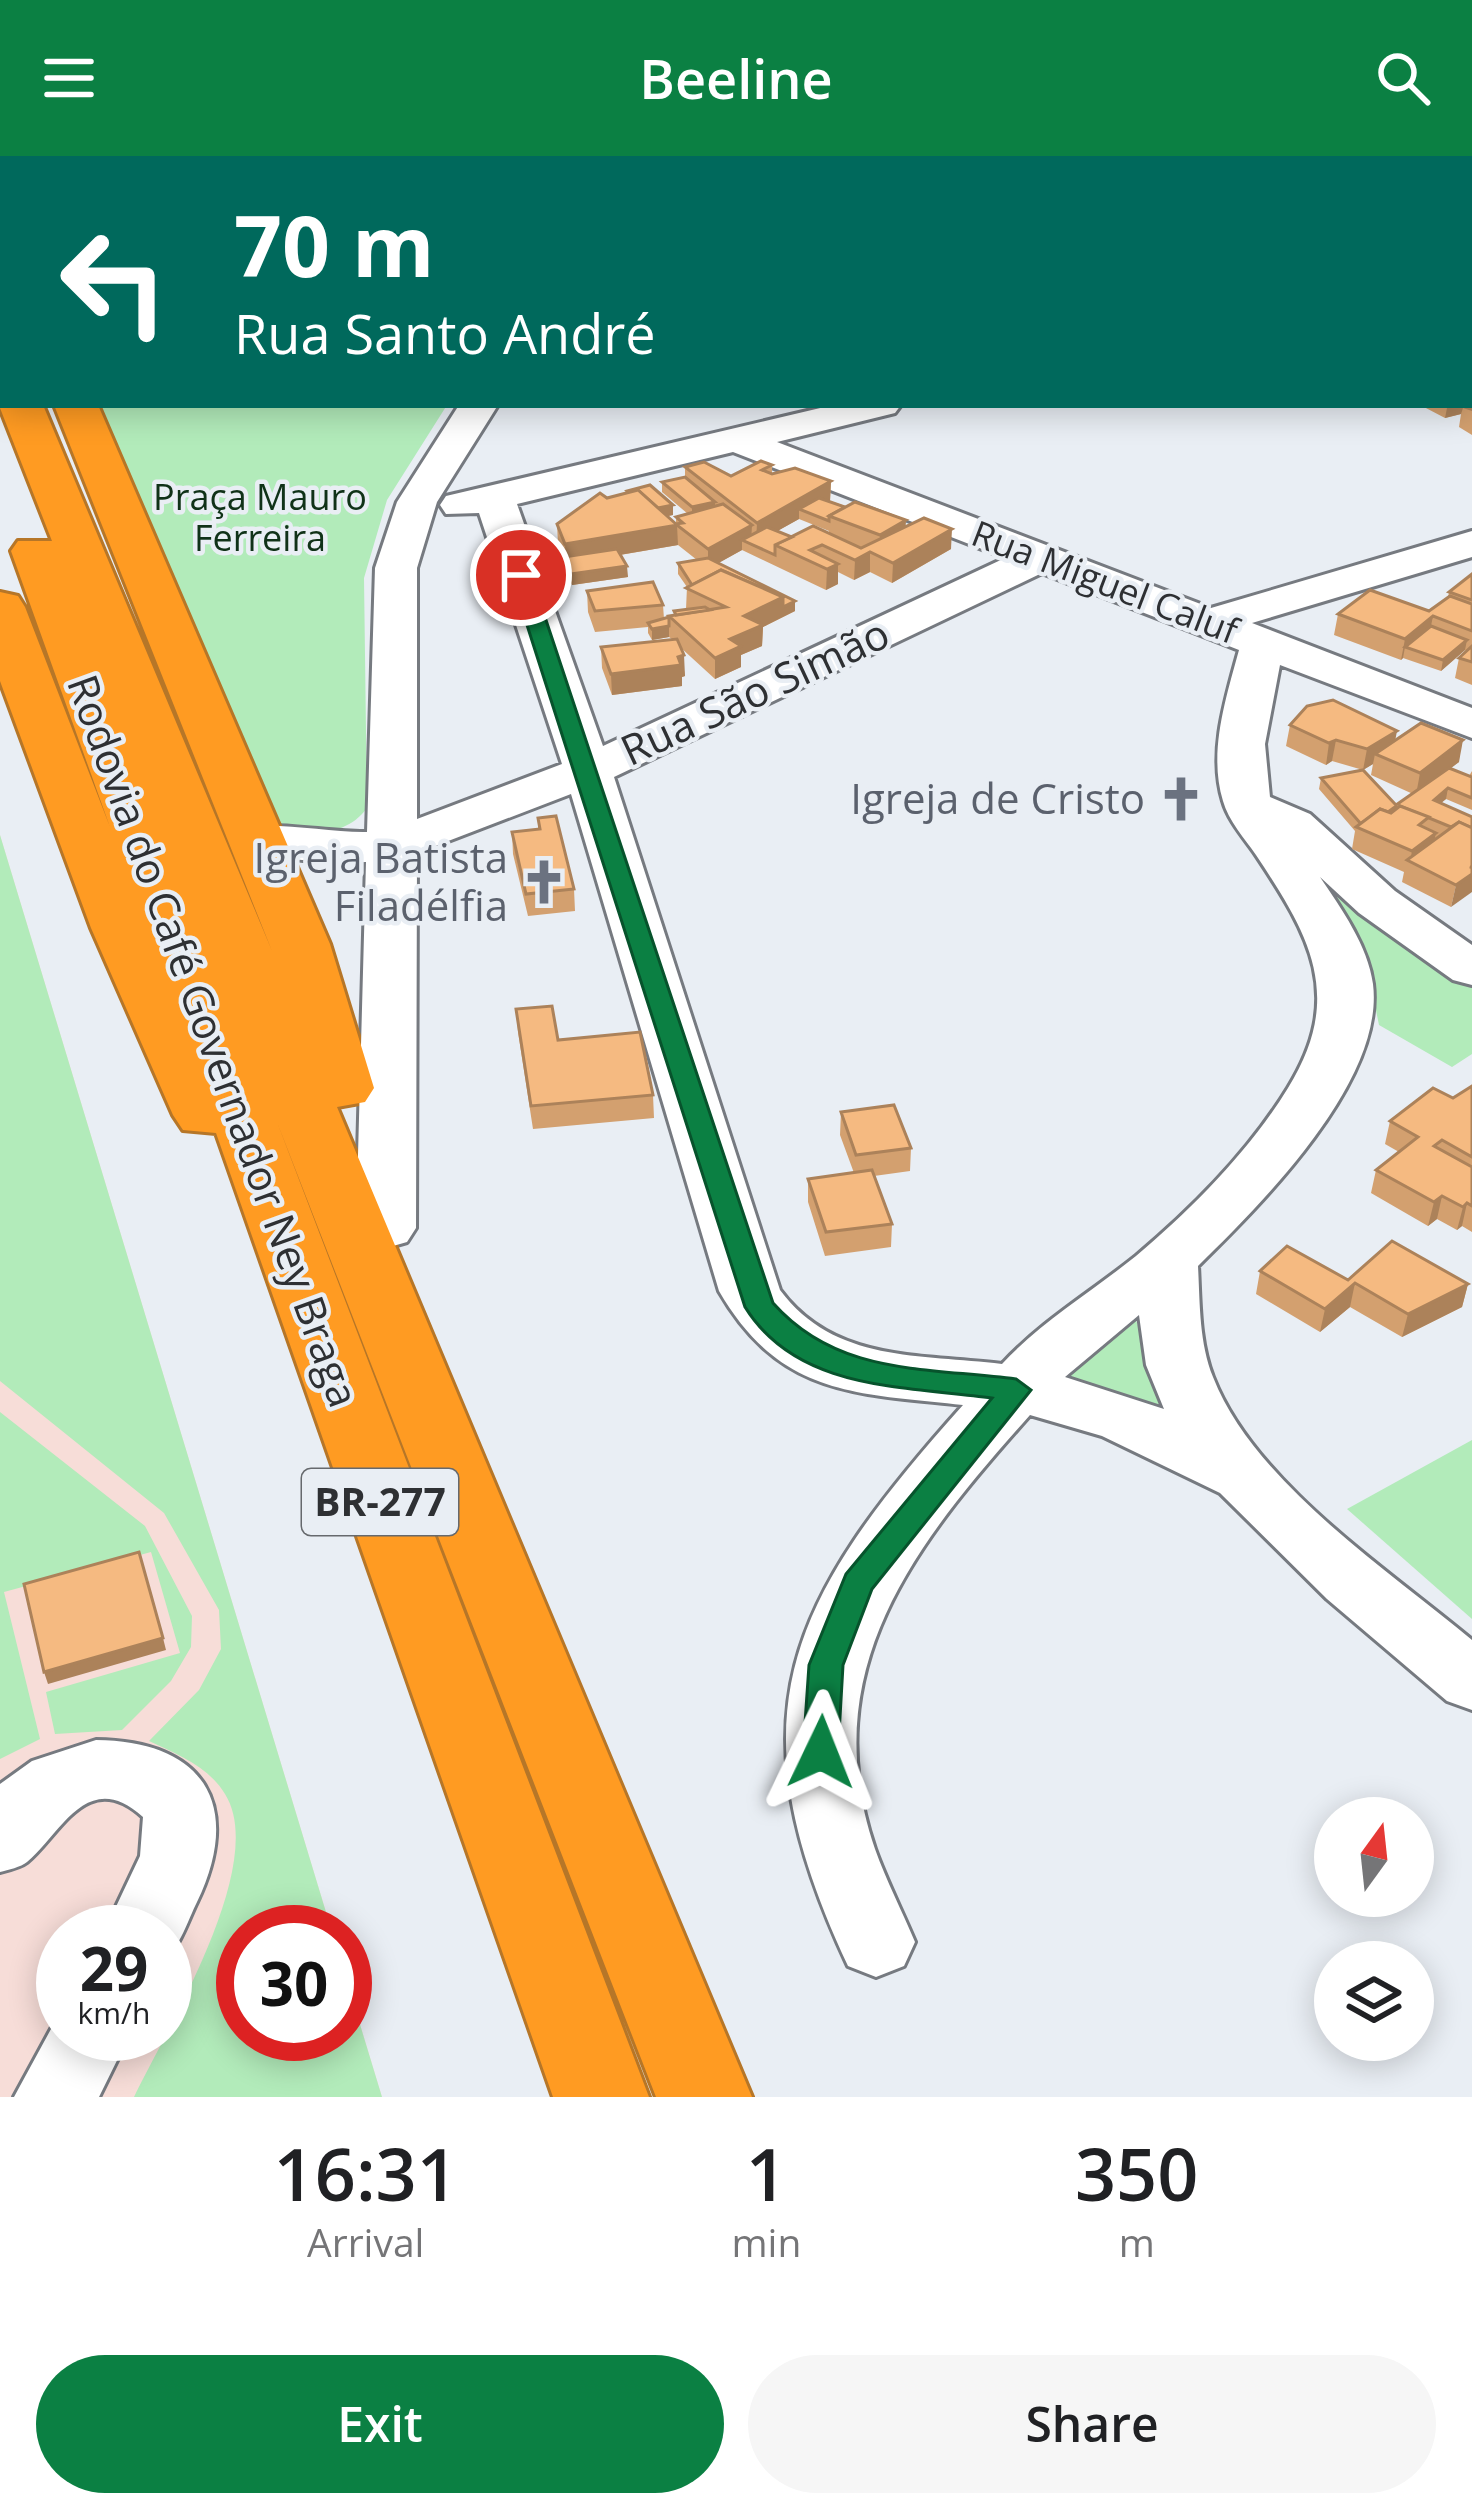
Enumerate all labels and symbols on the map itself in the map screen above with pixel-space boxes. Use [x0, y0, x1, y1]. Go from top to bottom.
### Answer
park label: Praça Mauro Ferreira [153, 472, 367, 562]
street label: Rua Miguel Caluf [965, 508, 1247, 655]
pin [470, 524, 572, 626]
street label: Rua São Simão [611, 604, 898, 778]
street label: Rodovia do Café Governador Ney Braga [55, 667, 374, 1414]
place label: Igreja de Cristo [850, 769, 1145, 826]
church icon: Igreja de Cristo [1156, 774, 1206, 824]
place label: Igreja Batista Filadélfia [253, 828, 508, 933]
church icon: Igreja Batista Filadélfia [519, 857, 569, 907]
road number: BR-277 [302, 1469, 458, 1535]
position arrow [758, 1689, 884, 1815]
north arrow [1314, 1797, 1434, 1917]
speed limit sign: 30 [216, 1905, 372, 2061]

